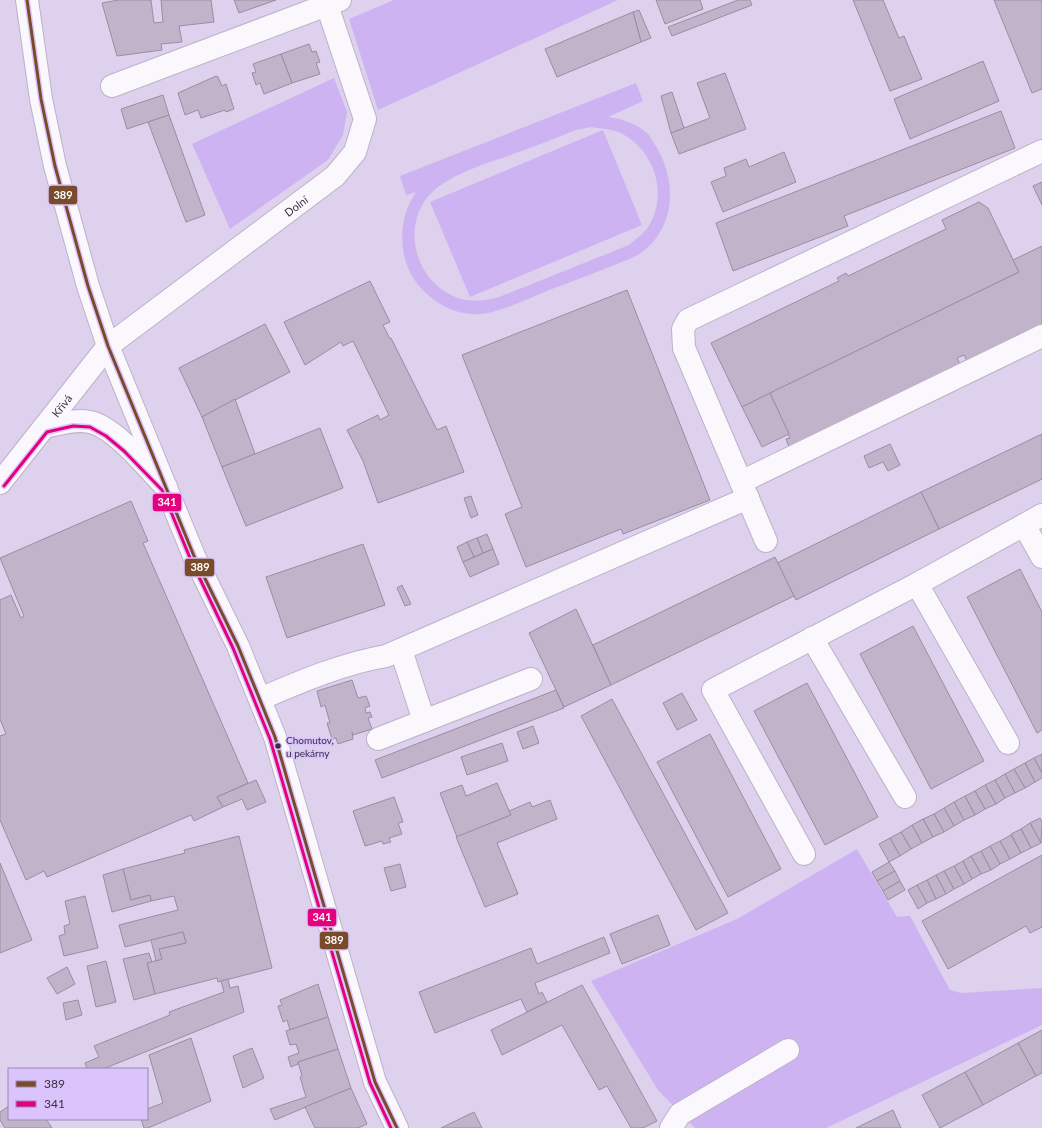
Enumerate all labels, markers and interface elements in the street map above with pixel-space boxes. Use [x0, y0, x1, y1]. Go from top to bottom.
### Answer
line badge: 389 [48, 185, 78, 205]
text: 389 [53, 188, 73, 201]
street label: Dolní [281, 192, 310, 218]
street label: Křivá [48, 391, 74, 419]
line badge: 341 [152, 493, 182, 512]
text: 341 [157, 495, 177, 508]
line badge: 389 [184, 558, 215, 577]
text: 389 [190, 560, 210, 573]
place label: Chomutov, u pekárny [286, 734, 334, 759]
marker: Chomutov, u pekárny [273, 741, 283, 751]
line badge: 341 [307, 908, 337, 927]
text: 341 [312, 910, 332, 923]
line badge: 389 [319, 931, 349, 950]
text: 389 [324, 933, 344, 946]
legend [8, 1068, 148, 1120]
text: 389 [44, 1076, 65, 1091]
text: 341 [44, 1096, 65, 1111]

